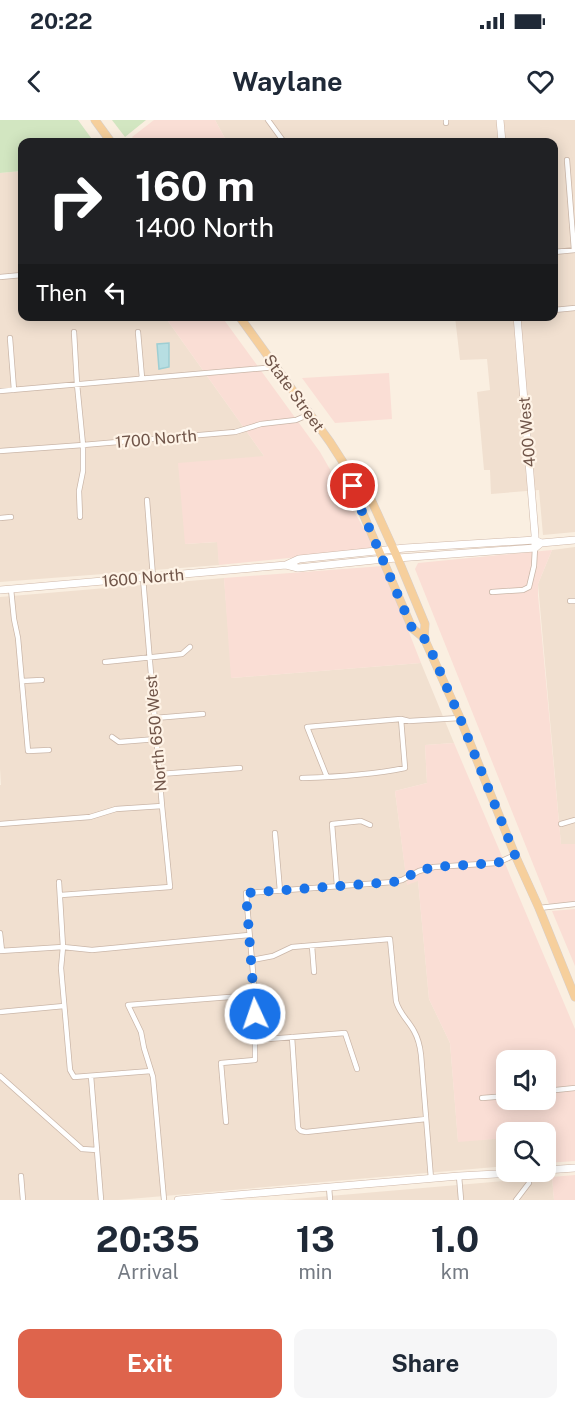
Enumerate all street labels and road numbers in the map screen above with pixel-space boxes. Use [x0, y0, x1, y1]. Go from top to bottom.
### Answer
street label: State Street [260, 351, 328, 435]
street label: 400 West [514, 396, 540, 468]
street label: 1700 North [114, 426, 198, 452]
street label: 1600 North [101, 565, 185, 591]
street label: North 650 West [141, 674, 171, 792]

